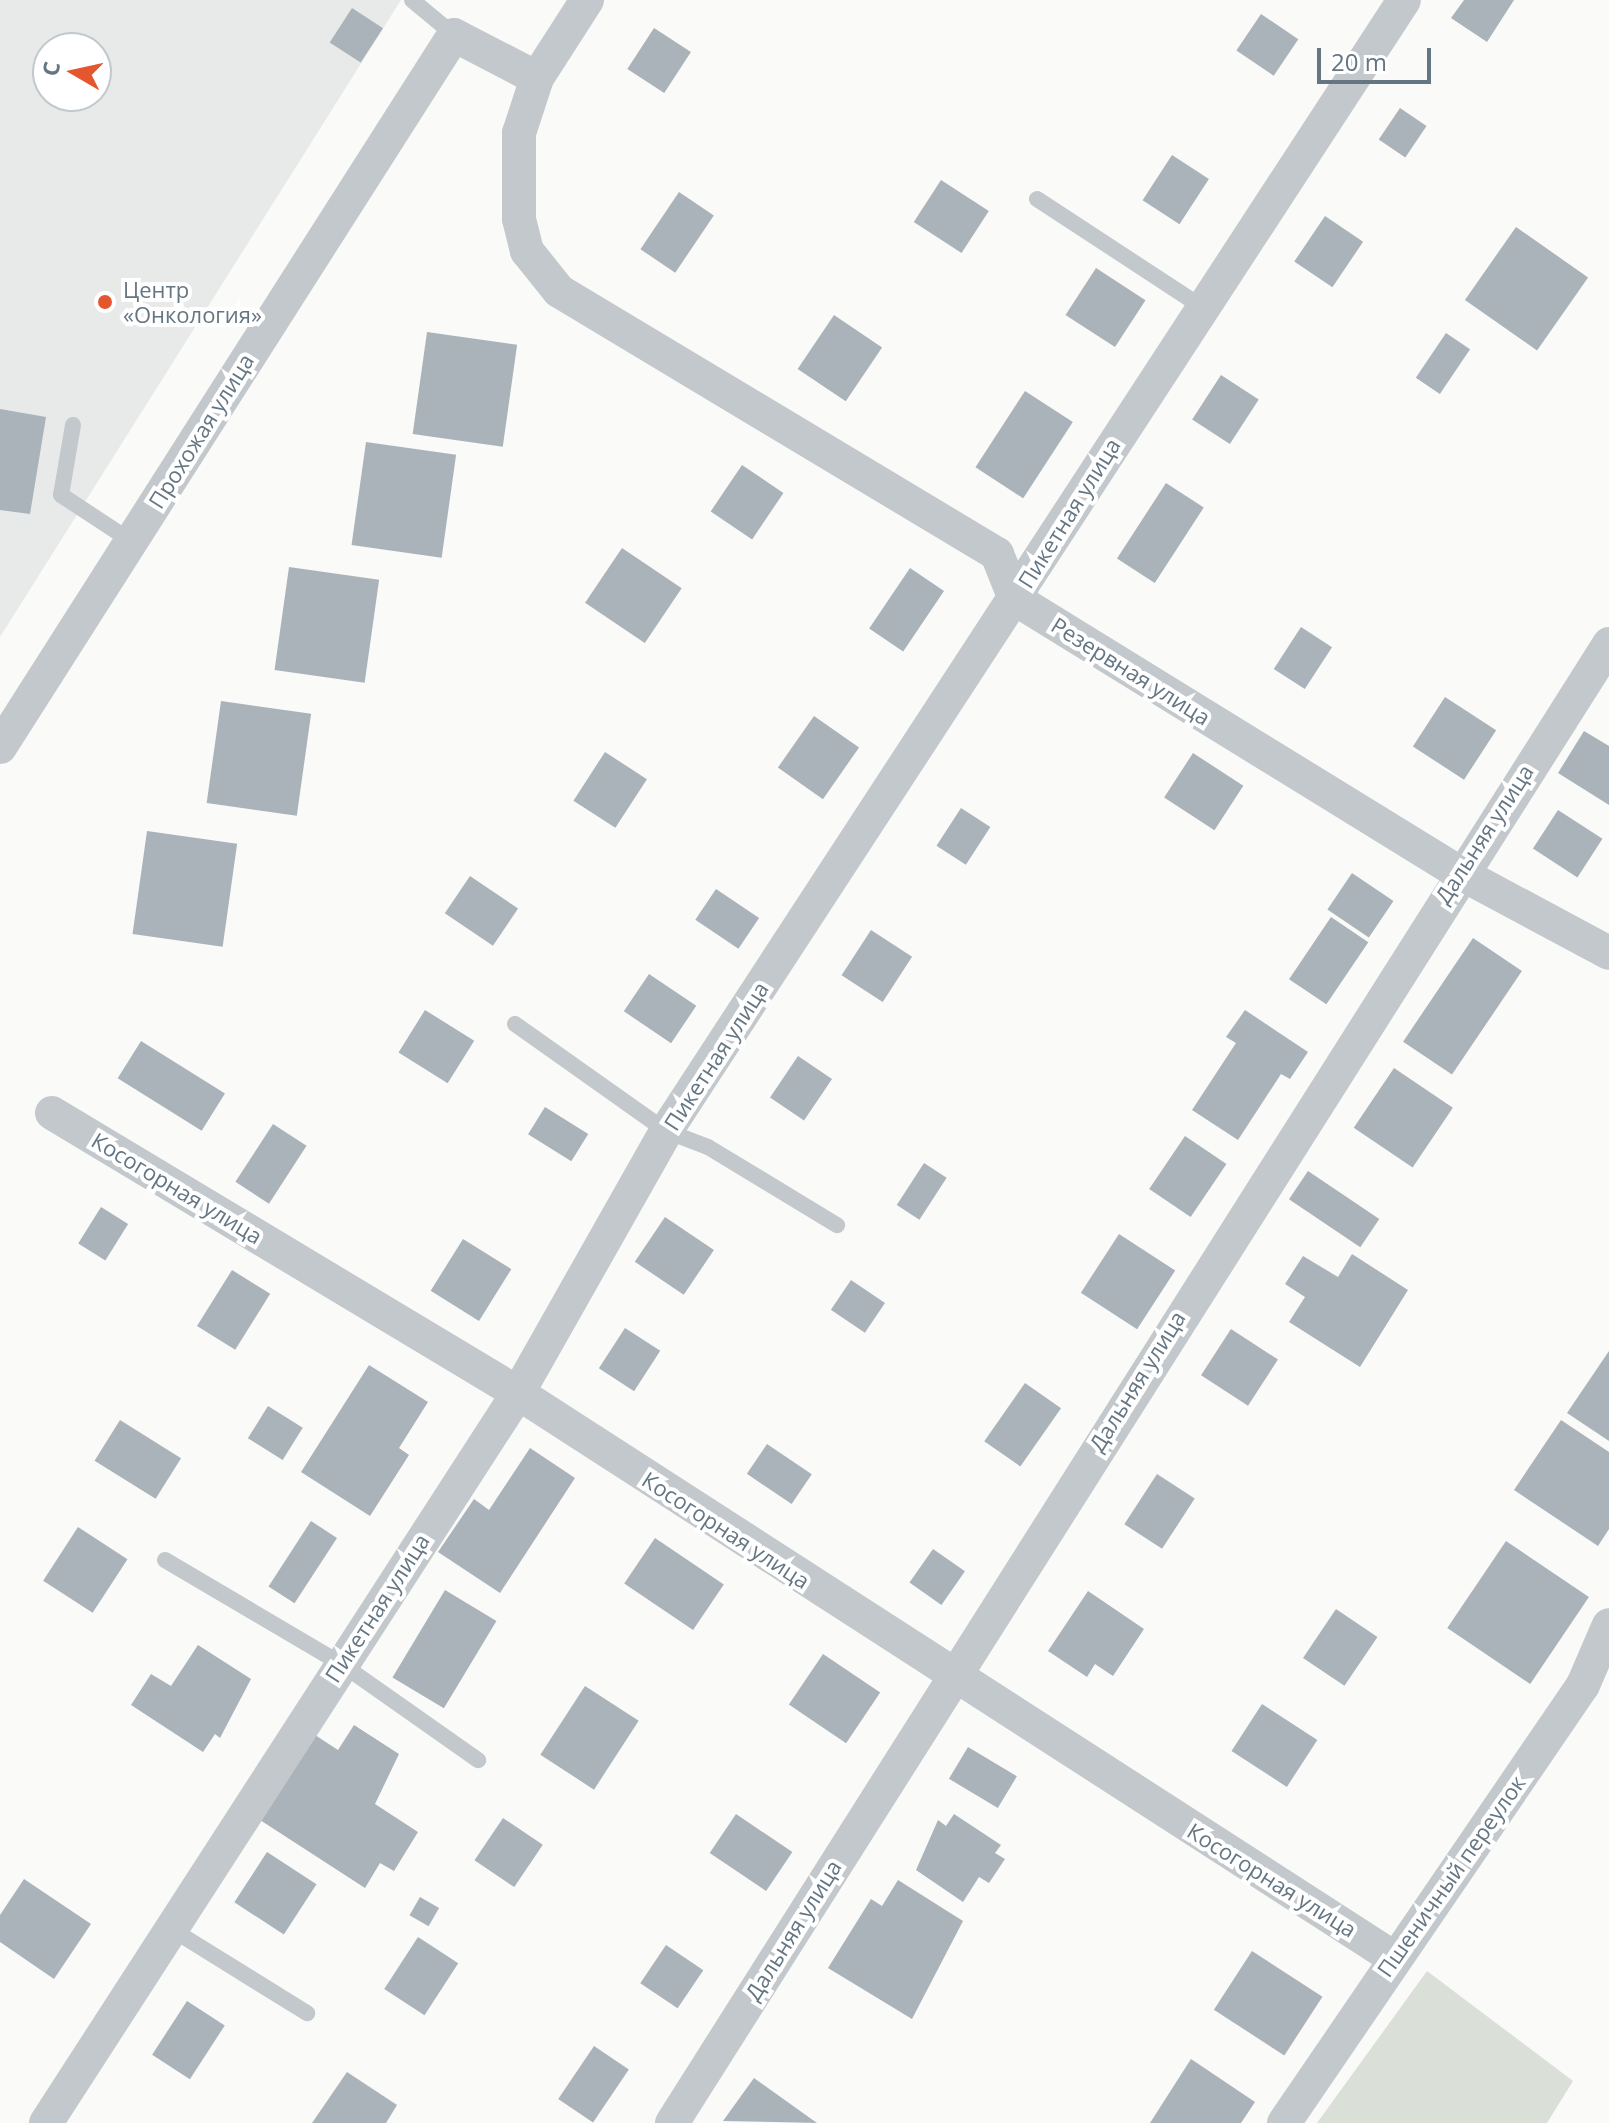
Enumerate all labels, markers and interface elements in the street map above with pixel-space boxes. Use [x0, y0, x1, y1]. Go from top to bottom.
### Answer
north arrow [32, 32, 112, 112]
scale bar [1321, 32, 1435, 82]
text: 20 m [1331, 45, 1387, 78]
text: С [34, 59, 66, 78]
place label: Центр «Онкология» [123, 276, 262, 328]
marker: Центр «Онкология» [94, 291, 116, 313]
street label: Прохожая улица [143, 349, 259, 513]
street label: Пикетная улица [1012, 433, 1126, 593]
street label: Резервная улица [1047, 612, 1215, 730]
street label: Дальняя улица [1429, 760, 1539, 908]
street label: Пикетная улица [658, 977, 774, 1135]
street label: Косогорная улица [87, 1127, 267, 1249]
street label: Дальняя улица [1083, 1306, 1191, 1456]
street label: Косогорная улица [637, 1466, 815, 1594]
street label: Пикетная улица [319, 1529, 435, 1687]
street label: Пшеничный переулок [1371, 1770, 1531, 1982]
street label: Косогорная улица [1183, 1817, 1361, 1943]
street label: Дальняя улица [739, 1855, 847, 2005]

